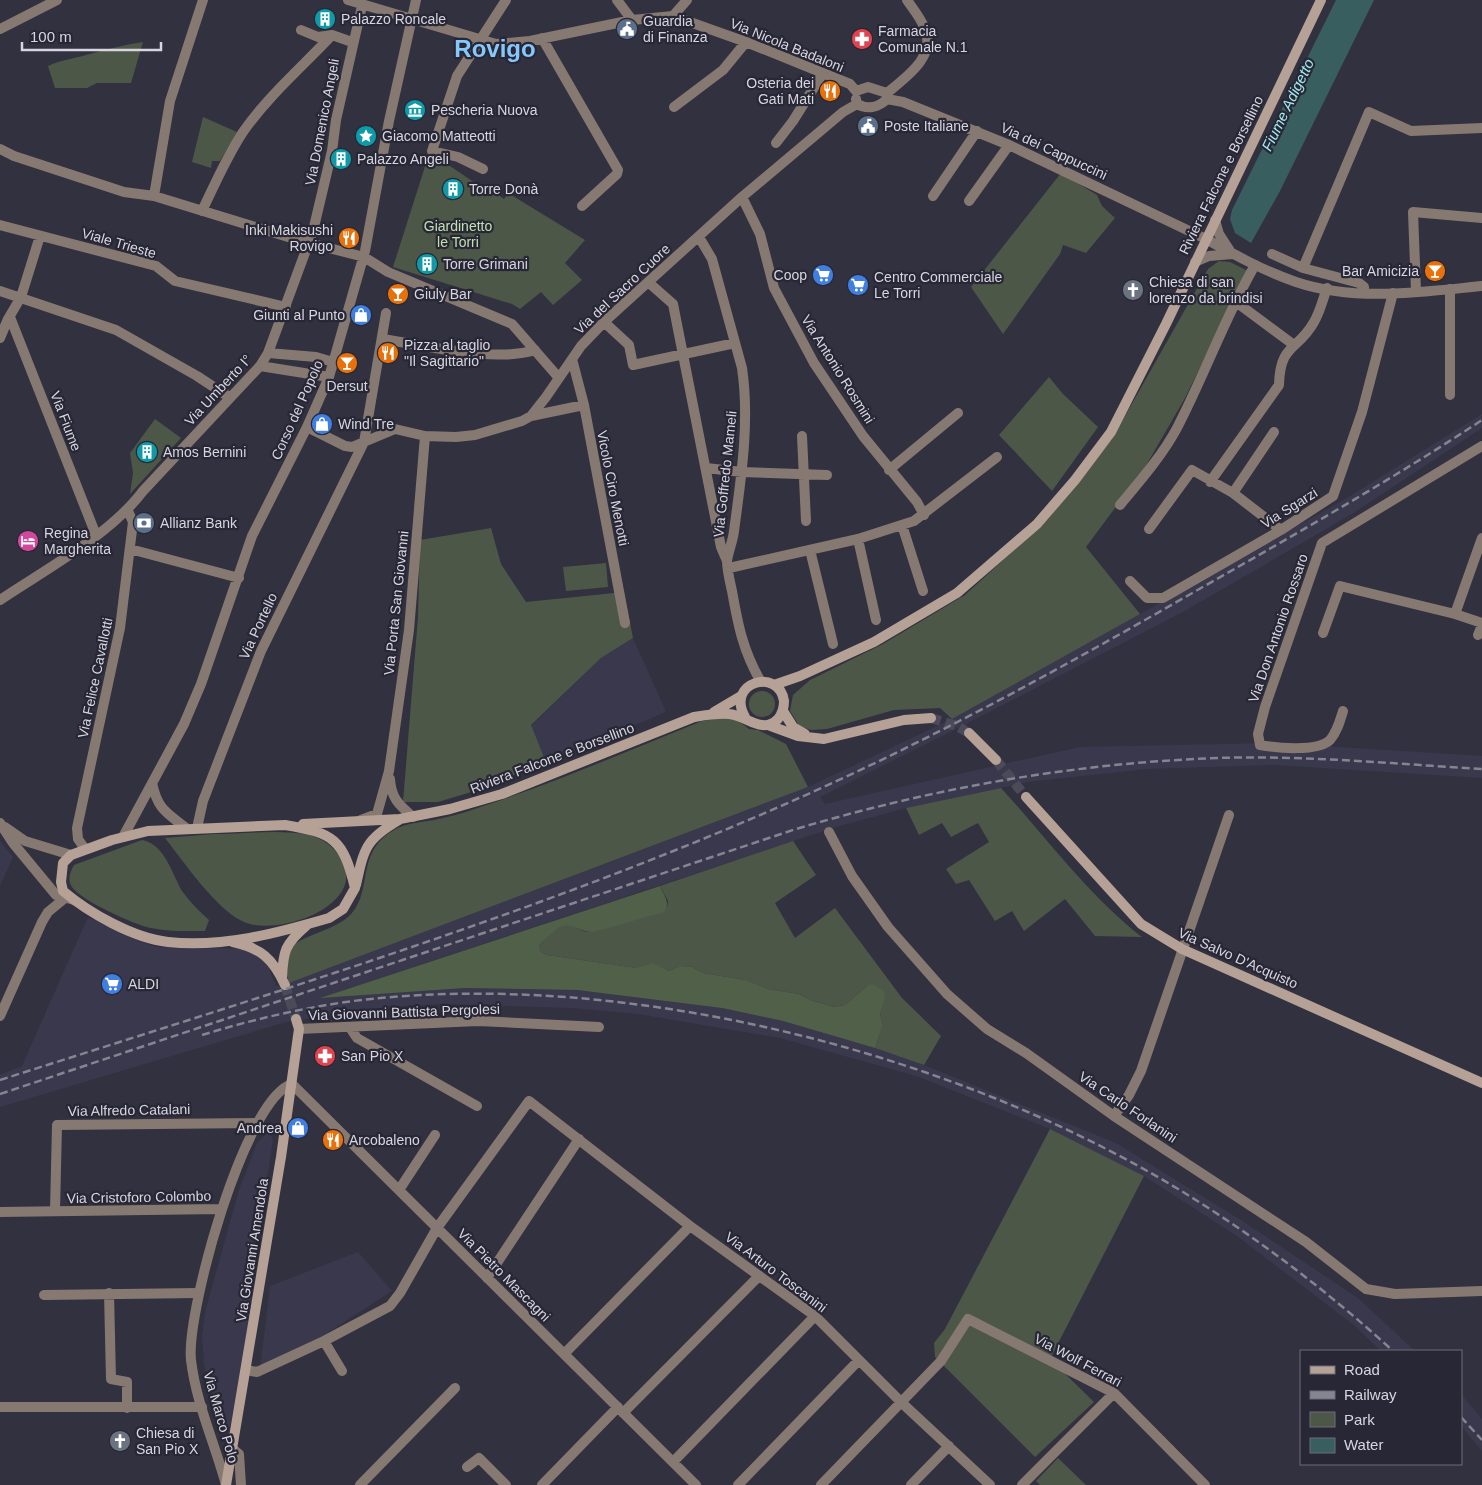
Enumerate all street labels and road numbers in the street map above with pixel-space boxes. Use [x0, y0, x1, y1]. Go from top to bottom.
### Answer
street label: Via Nicola Badaloni [728, 15, 846, 75]
street label: Via Domenico Angeli [302, 57, 342, 187]
street label: Riviera Falcone e Borsellino [1176, 93, 1266, 257]
street label: Via dei Cappuccini [998, 119, 1110, 183]
street label: Viale Trieste [80, 225, 158, 261]
street label: Via del Sacro Cuore [571, 240, 673, 337]
street label: Via Antonio Rosmini [798, 312, 878, 426]
street label: Via Umberto I° [181, 351, 255, 429]
street label: Corso del Popolo [268, 357, 326, 462]
street label: Via Fiume [47, 389, 85, 453]
street label: Via Goffredo Mameli [710, 410, 740, 538]
street label: Vicolo Ciro Menotti [594, 429, 632, 547]
street label: Via Sgarzi [1258, 484, 1320, 532]
street label: Via Porta San Giovanni [380, 530, 412, 676]
street label: Via Don Antonio Rossaro [1245, 551, 1311, 704]
street label: Via Portello [236, 590, 280, 662]
street label: Via Felice Cavallotti [74, 616, 116, 740]
street label: Riviera Falcone e Borsellino [468, 719, 636, 797]
street label: Via Salvo D'Acquisto [1176, 924, 1300, 992]
street label: Via Giovanni Battista Pergolesi [308, 1001, 500, 1023]
street label: Via Carlo Forlanini [1076, 1068, 1180, 1146]
street label: Via Alfredo Catalani [68, 1101, 190, 1119]
street label: Via Giovanni Amendola [233, 1177, 271, 1323]
street label: Via Cristoforo Colombo [67, 1188, 212, 1206]
street label: Via Pietro Mascagni [454, 1225, 554, 1325]
street label: Via Arturo Toscanini [722, 1229, 830, 1315]
street label: Via Wolf Ferrari [1032, 1330, 1124, 1390]
street label: Via Marco Polo [200, 1369, 242, 1465]

